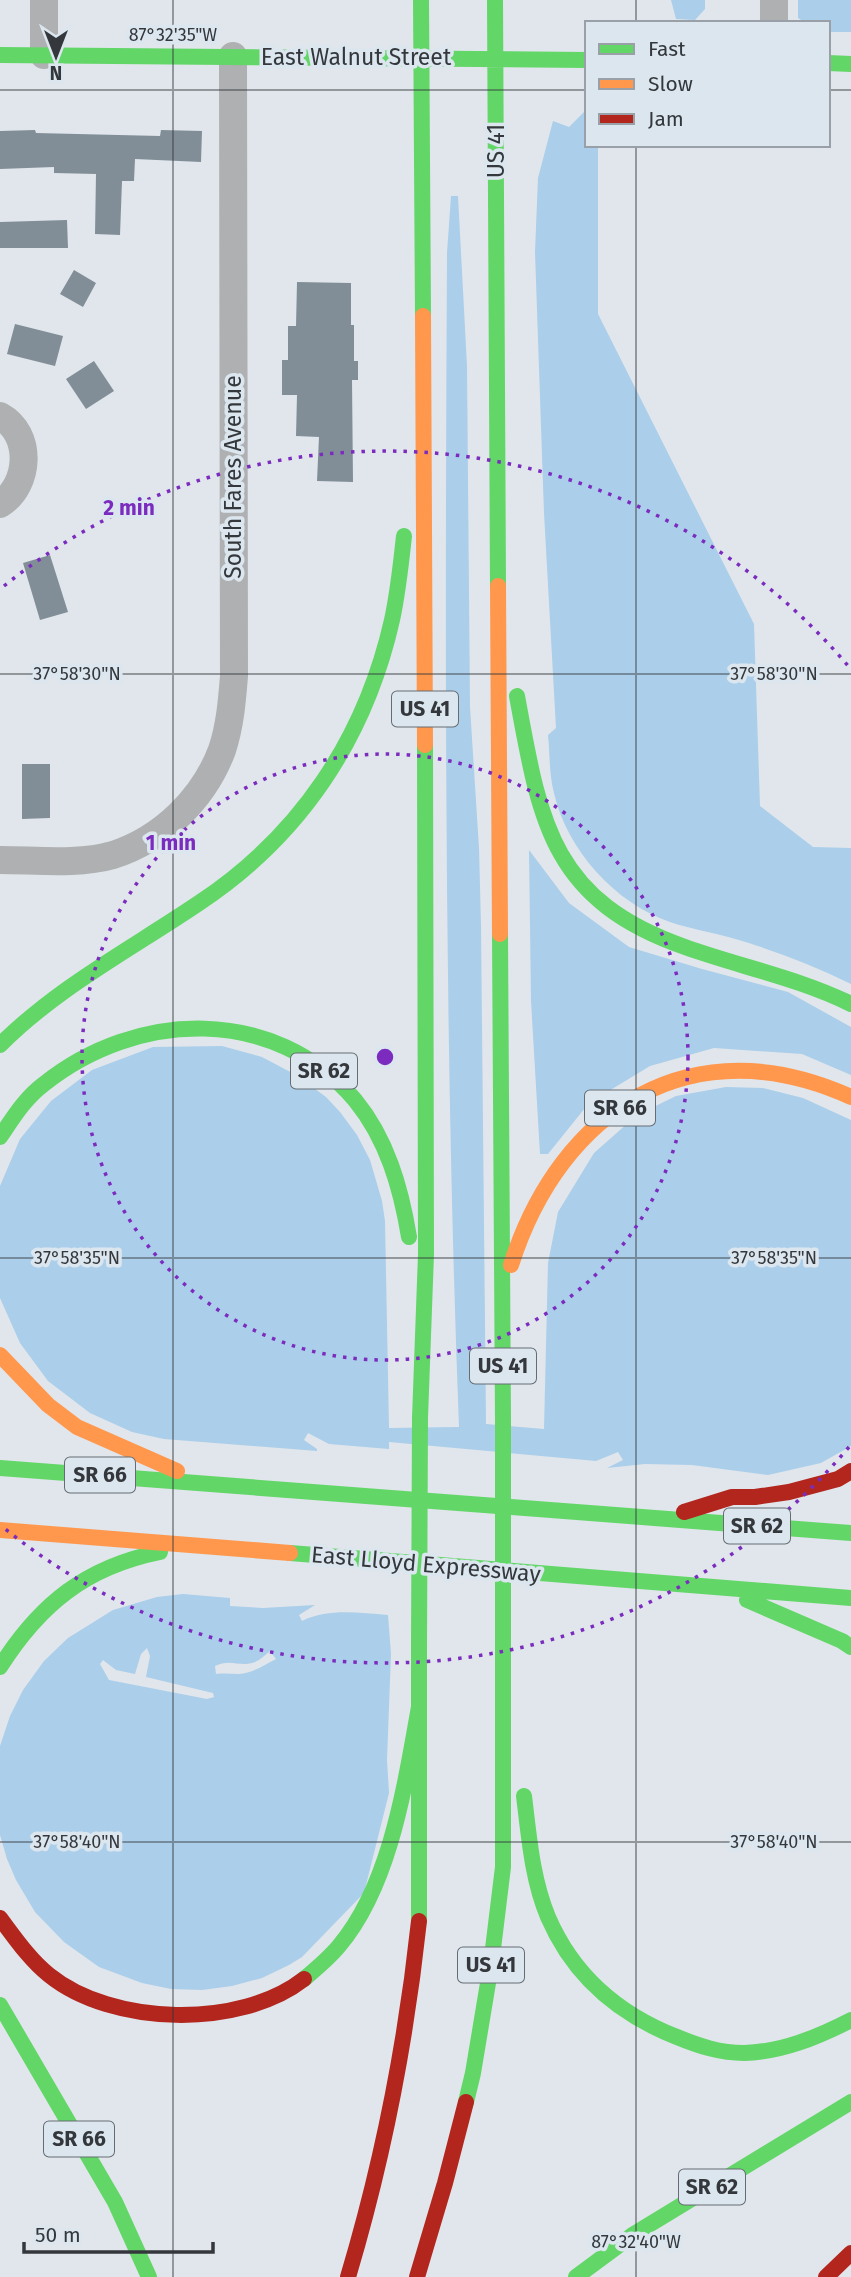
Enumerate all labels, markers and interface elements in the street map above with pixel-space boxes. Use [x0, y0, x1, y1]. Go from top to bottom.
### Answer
north arrow [21, 21, 91, 91]
legend [585, 21, 830, 147]
text: 87°32'35"W [129, 24, 217, 46]
text: Fast [648, 36, 686, 62]
street label: East Walnut Street [261, 43, 452, 71]
text: N [50, 61, 62, 84]
text: Slow [648, 71, 693, 97]
text: Jam [648, 106, 684, 132]
street label: US 41 [482, 124, 510, 178]
street label: South Fares Avenue [219, 375, 247, 579]
text: 2 min [103, 495, 155, 521]
text: 37°58'30"N [33, 663, 121, 685]
text: 37°58'30"N [730, 663, 818, 685]
road number: US 41 [392, 692, 458, 726]
text: 1 min [146, 830, 196, 856]
centre of rings [373, 1045, 397, 1069]
road number: SR 62 [291, 1054, 357, 1088]
road number: SR 66 [585, 1090, 655, 1126]
text: 37°58'35"N [34, 1247, 120, 1269]
text: 37°58'35"N [731, 1247, 817, 1269]
road number: US 41 [470, 1348, 536, 1384]
road number: SR 66 [65, 1458, 135, 1492]
road number: SR 62 [724, 1508, 790, 1544]
street label: East Lloyd Expressway [310, 1540, 543, 1588]
text: 37°58'40"N [33, 1831, 121, 1853]
text: 37°58'40"N [730, 1831, 818, 1853]
road number: US 41 [458, 1948, 524, 1982]
road number: SR 66 [44, 2122, 114, 2156]
road number: SR 62 [679, 2170, 745, 2204]
scale bar [24, 2210, 214, 2254]
text: 50 m [35, 2222, 81, 2248]
text: 87°32'40"W [591, 2231, 681, 2253]

